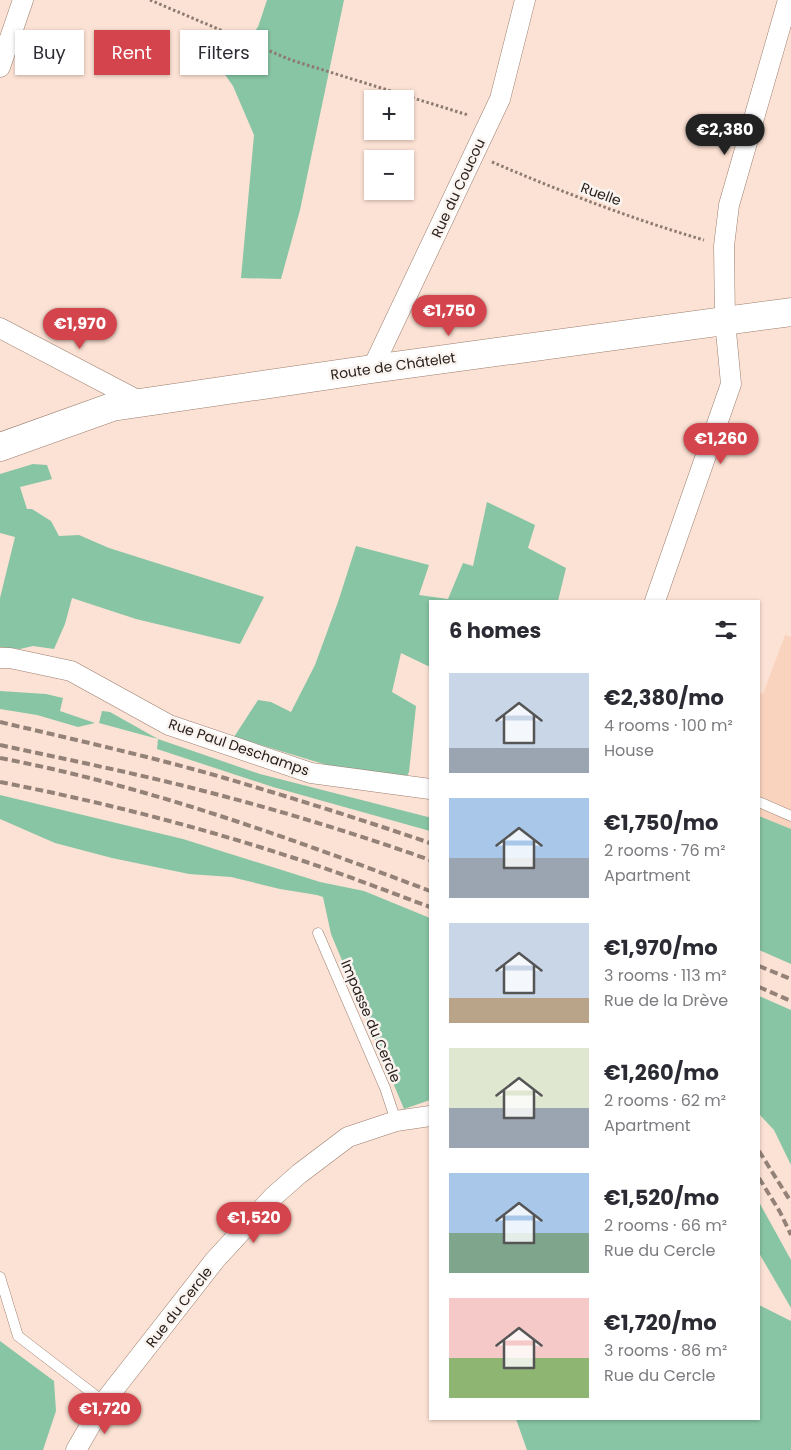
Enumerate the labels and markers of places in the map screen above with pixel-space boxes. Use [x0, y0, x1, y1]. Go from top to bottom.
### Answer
pin: €2,380 [684, 114, 766, 156]
pin: €1,750 [408, 294, 490, 337]
pin: €1,970 [39, 308, 121, 350]
pin: €1,260 [680, 422, 762, 465]
pin: €1,520 [213, 1202, 295, 1244]
pin: €1,720 [64, 1392, 146, 1435]

